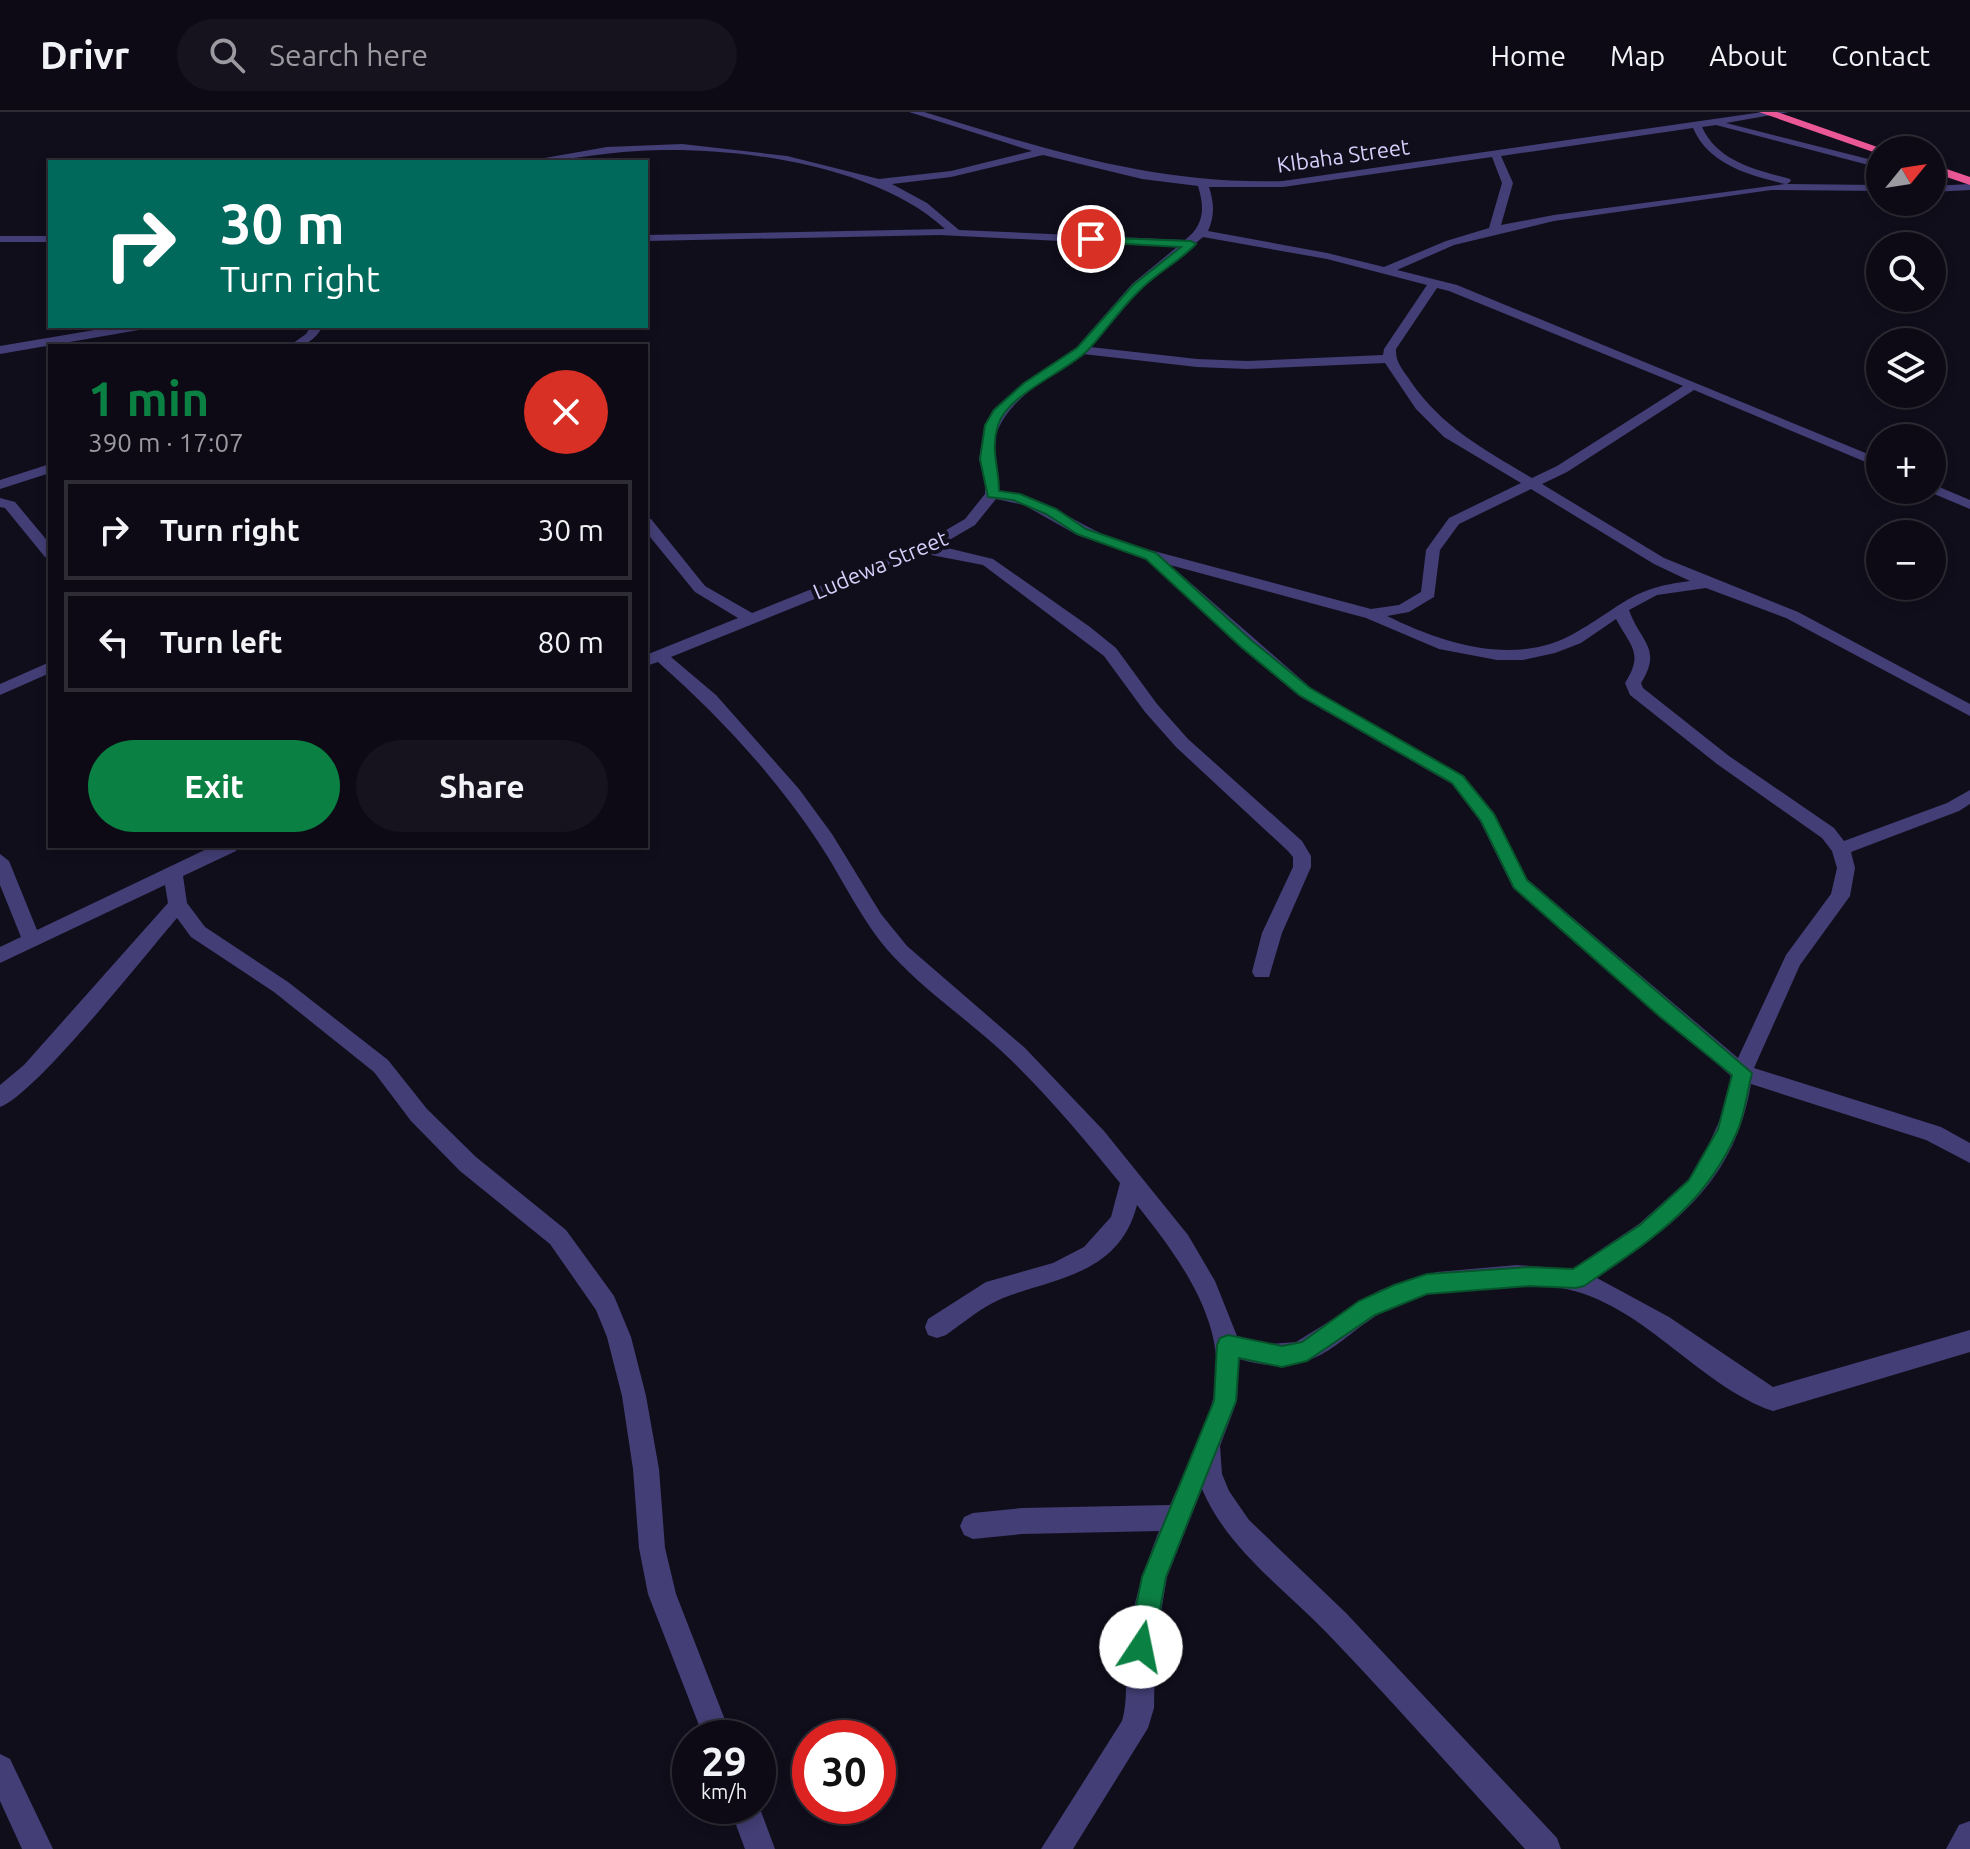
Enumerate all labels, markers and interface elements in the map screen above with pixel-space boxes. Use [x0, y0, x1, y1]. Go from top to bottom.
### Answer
search box [177, 19, 737, 91]
icon: search [205, 33, 249, 77]
text: Drivr [40, 34, 129, 76]
text: Search here [269, 38, 428, 72]
text: Home [1491, 40, 1566, 71]
text: Map [1610, 40, 1665, 71]
text: About [1709, 40, 1787, 71]
text: Contact [1831, 40, 1930, 71]
street label: KIbaha Street [1275, 133, 1411, 177]
north arrow [1866, 136, 1946, 216]
map controls [1866, 136, 1946, 600]
icon: right [88, 192, 192, 296]
text: 30 m [220, 192, 345, 255]
pin [1057, 205, 1125, 273]
icon: arrive [1069, 217, 1113, 261]
button: search [1866, 232, 1946, 312]
text: Turn right [220, 258, 380, 299]
button: layers [1866, 328, 1946, 408]
button: close [524, 370, 608, 454]
text: 1 min [88, 371, 209, 425]
button: + [1866, 424, 1946, 504]
text: 390 m · 17:07 [88, 428, 244, 457]
icon: right [92, 508, 136, 552]
text: Turn right [160, 513, 300, 547]
text: 30 m [537, 513, 604, 547]
button: − [1866, 520, 1946, 600]
street label: Ludewa Street [809, 524, 951, 604]
icon: left [92, 620, 136, 664]
text: Turn left [160, 625, 282, 659]
text: 80 m [537, 625, 604, 659]
button: Exit [88, 740, 340, 832]
button: Share [356, 740, 608, 832]
position arrow [1099, 1605, 1183, 1689]
speed limit sign: 30 [792, 1720, 896, 1824]
text: 29 [701, 1739, 747, 1784]
text: km/h [701, 1780, 747, 1803]

